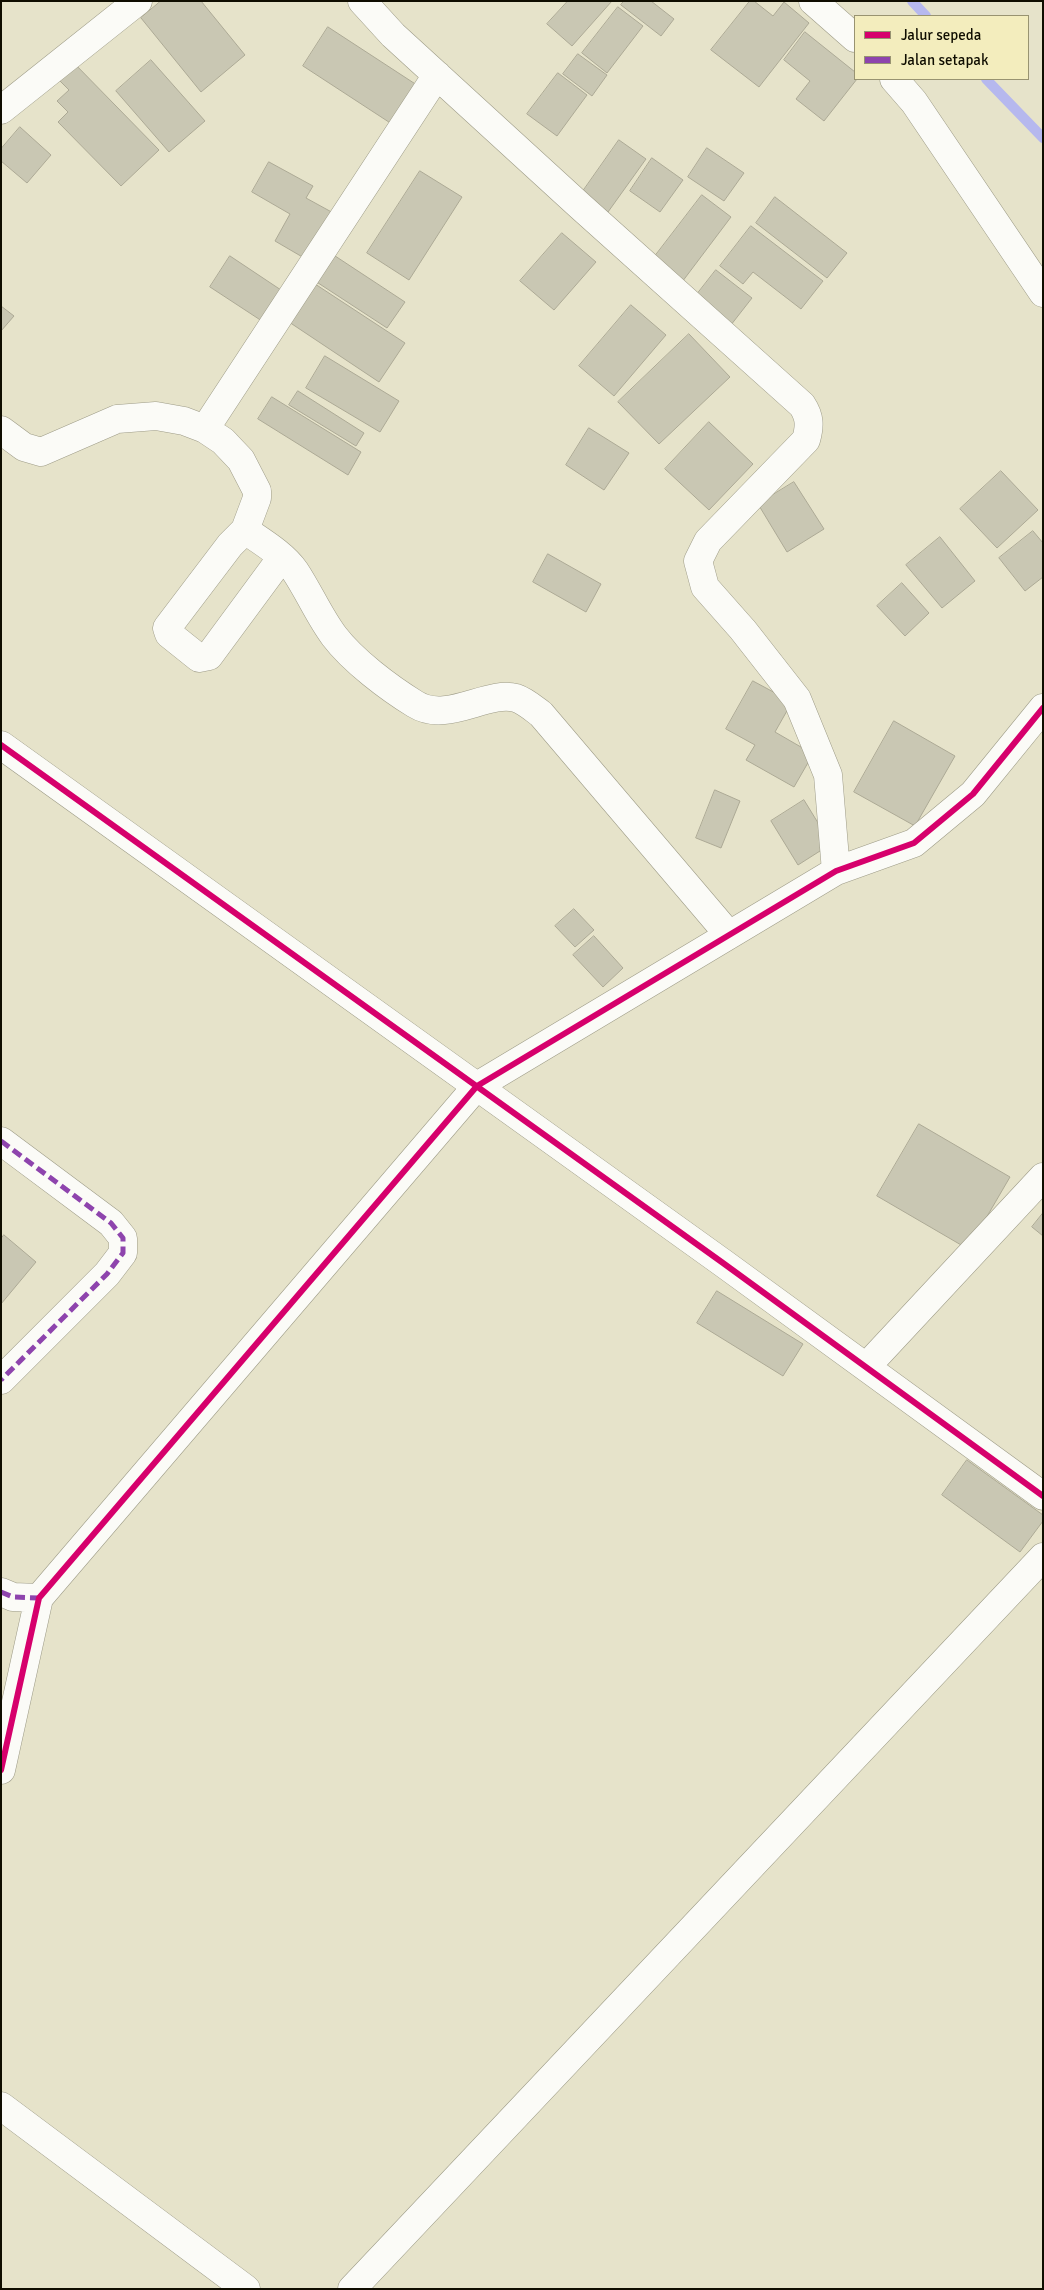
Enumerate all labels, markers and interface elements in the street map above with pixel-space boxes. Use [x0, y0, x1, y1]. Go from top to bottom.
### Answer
legend [854, 15, 1029, 80]
text: Jalur sepeda [901, 26, 981, 44]
text: Jalan setapak [901, 51, 988, 69]

